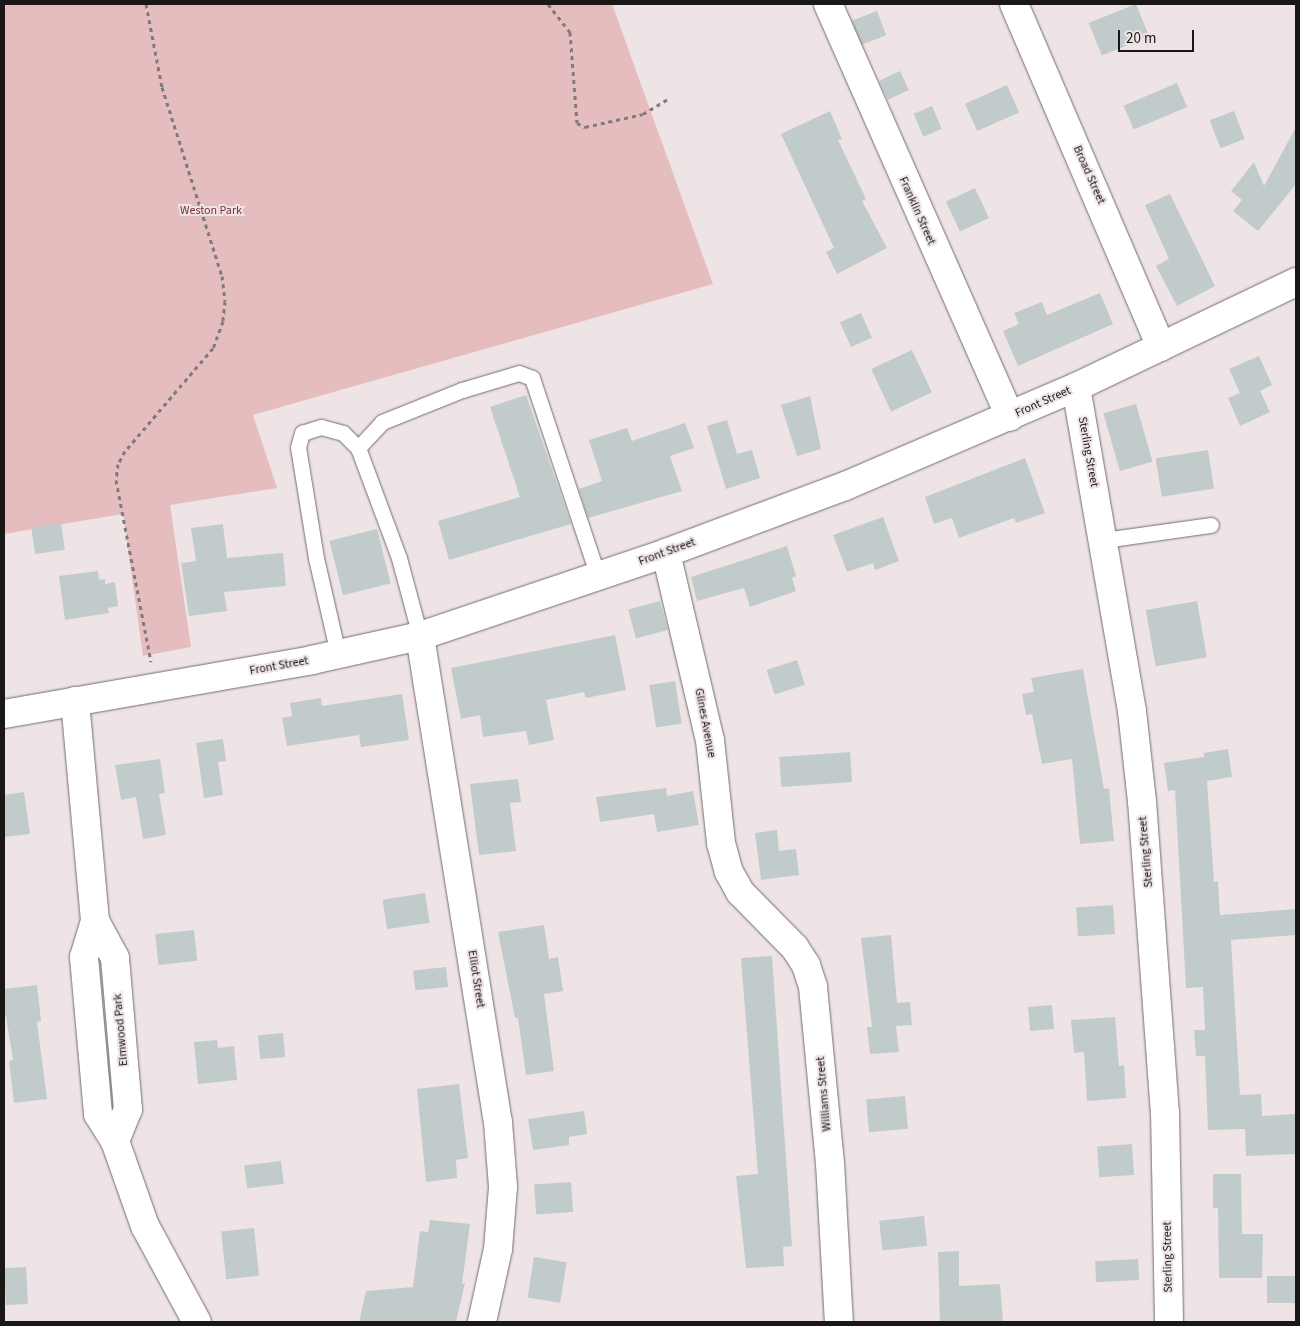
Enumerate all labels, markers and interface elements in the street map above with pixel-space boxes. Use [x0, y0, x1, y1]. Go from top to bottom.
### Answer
scale bar [1120, 20, 1196, 52]
text: 20 m [1126, 28, 1156, 49]
street label: Broad Street [1070, 143, 1108, 207]
street label: Franklin Street [896, 175, 938, 247]
park label: Weston Park [180, 204, 242, 218]
street label: Front Street [1013, 383, 1073, 421]
street label: Sterling Street [1075, 416, 1101, 488]
street label: Front Street [637, 535, 697, 569]
street label: Front Street [249, 654, 309, 678]
street label: Glines Avenue [691, 687, 719, 759]
street label: Sterling Street [1136, 816, 1156, 888]
street label: Elliot Street [464, 949, 488, 1009]
street label: Elmwood Park [111, 993, 131, 1067]
street label: Williams Street [814, 1056, 834, 1132]
street label: Sterling Street [1160, 1221, 1176, 1293]

